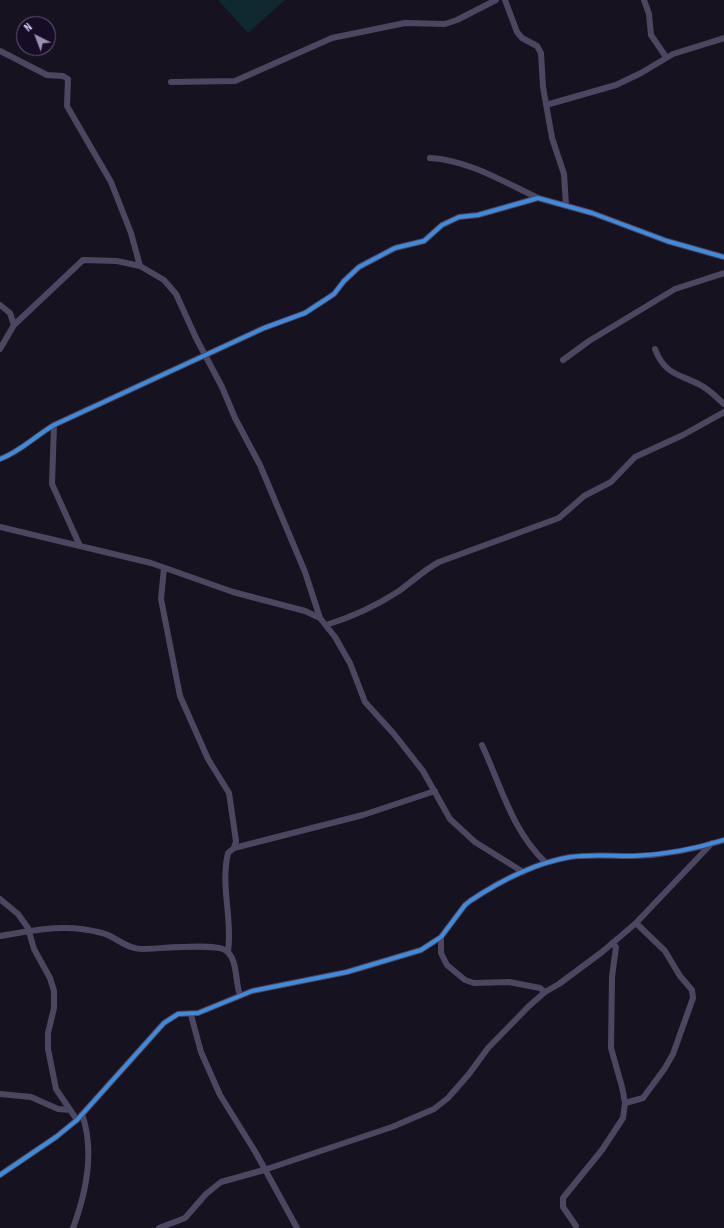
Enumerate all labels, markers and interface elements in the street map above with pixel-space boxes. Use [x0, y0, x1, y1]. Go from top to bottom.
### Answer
north arrow [16, 16, 56, 56]
text: N [22, 21, 35, 34]

